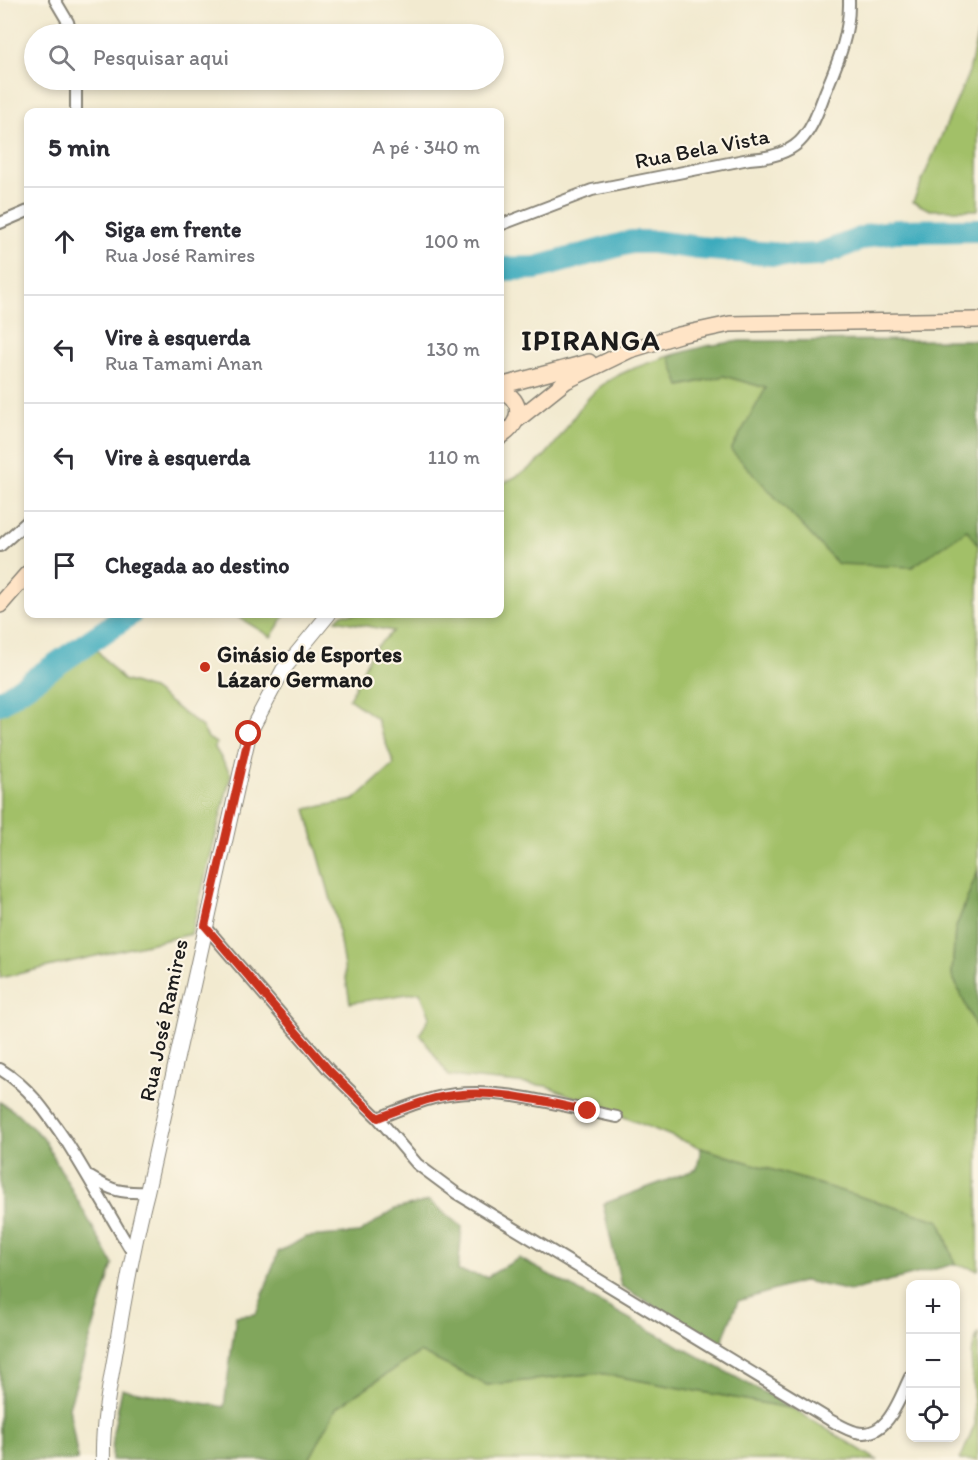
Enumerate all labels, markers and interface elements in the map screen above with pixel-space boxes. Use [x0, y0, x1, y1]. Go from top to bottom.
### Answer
search box [24, 24, 504, 90]
icon: search [45, 41, 78, 74]
text: Pesquisar aqui [93, 44, 229, 71]
street label: Rua Bela Vista [633, 122, 772, 175]
text: 5 min [48, 131, 110, 163]
text: A pé · 340 m [372, 135, 480, 159]
text: Siga em frente [105, 216, 241, 243]
icon: ahead [48, 225, 81, 258]
text: 100 m [425, 229, 480, 253]
text: Rua José Ramires [105, 243, 255, 267]
district label: IPIRANGA [521, 323, 661, 357]
text: Vire à esquerda [105, 324, 250, 351]
icon: left [48, 333, 81, 366]
text: 130 m [426, 337, 480, 361]
text: Rua Tamami Anan [105, 351, 263, 375]
icon: left [48, 441, 81, 474]
text: Vire à esquerda [105, 444, 250, 471]
text: 110 m [428, 445, 480, 469]
icon: arrive [48, 549, 81, 582]
text: Chegada ao destino [105, 552, 289, 579]
place label: Ginásio de Esportes Lázaro Germano [217, 641, 402, 693]
marker: Ginásio de Esportes Lázaro Germano [198, 660, 212, 674]
route start [235, 720, 261, 746]
street label: Rua José Ramires [133, 936, 194, 1104]
route end [574, 1097, 600, 1123]
map controls [906, 1280, 960, 1442]
button: + [906, 1280, 960, 1334]
button: − [906, 1334, 960, 1388]
button: locate [906, 1388, 960, 1442]

